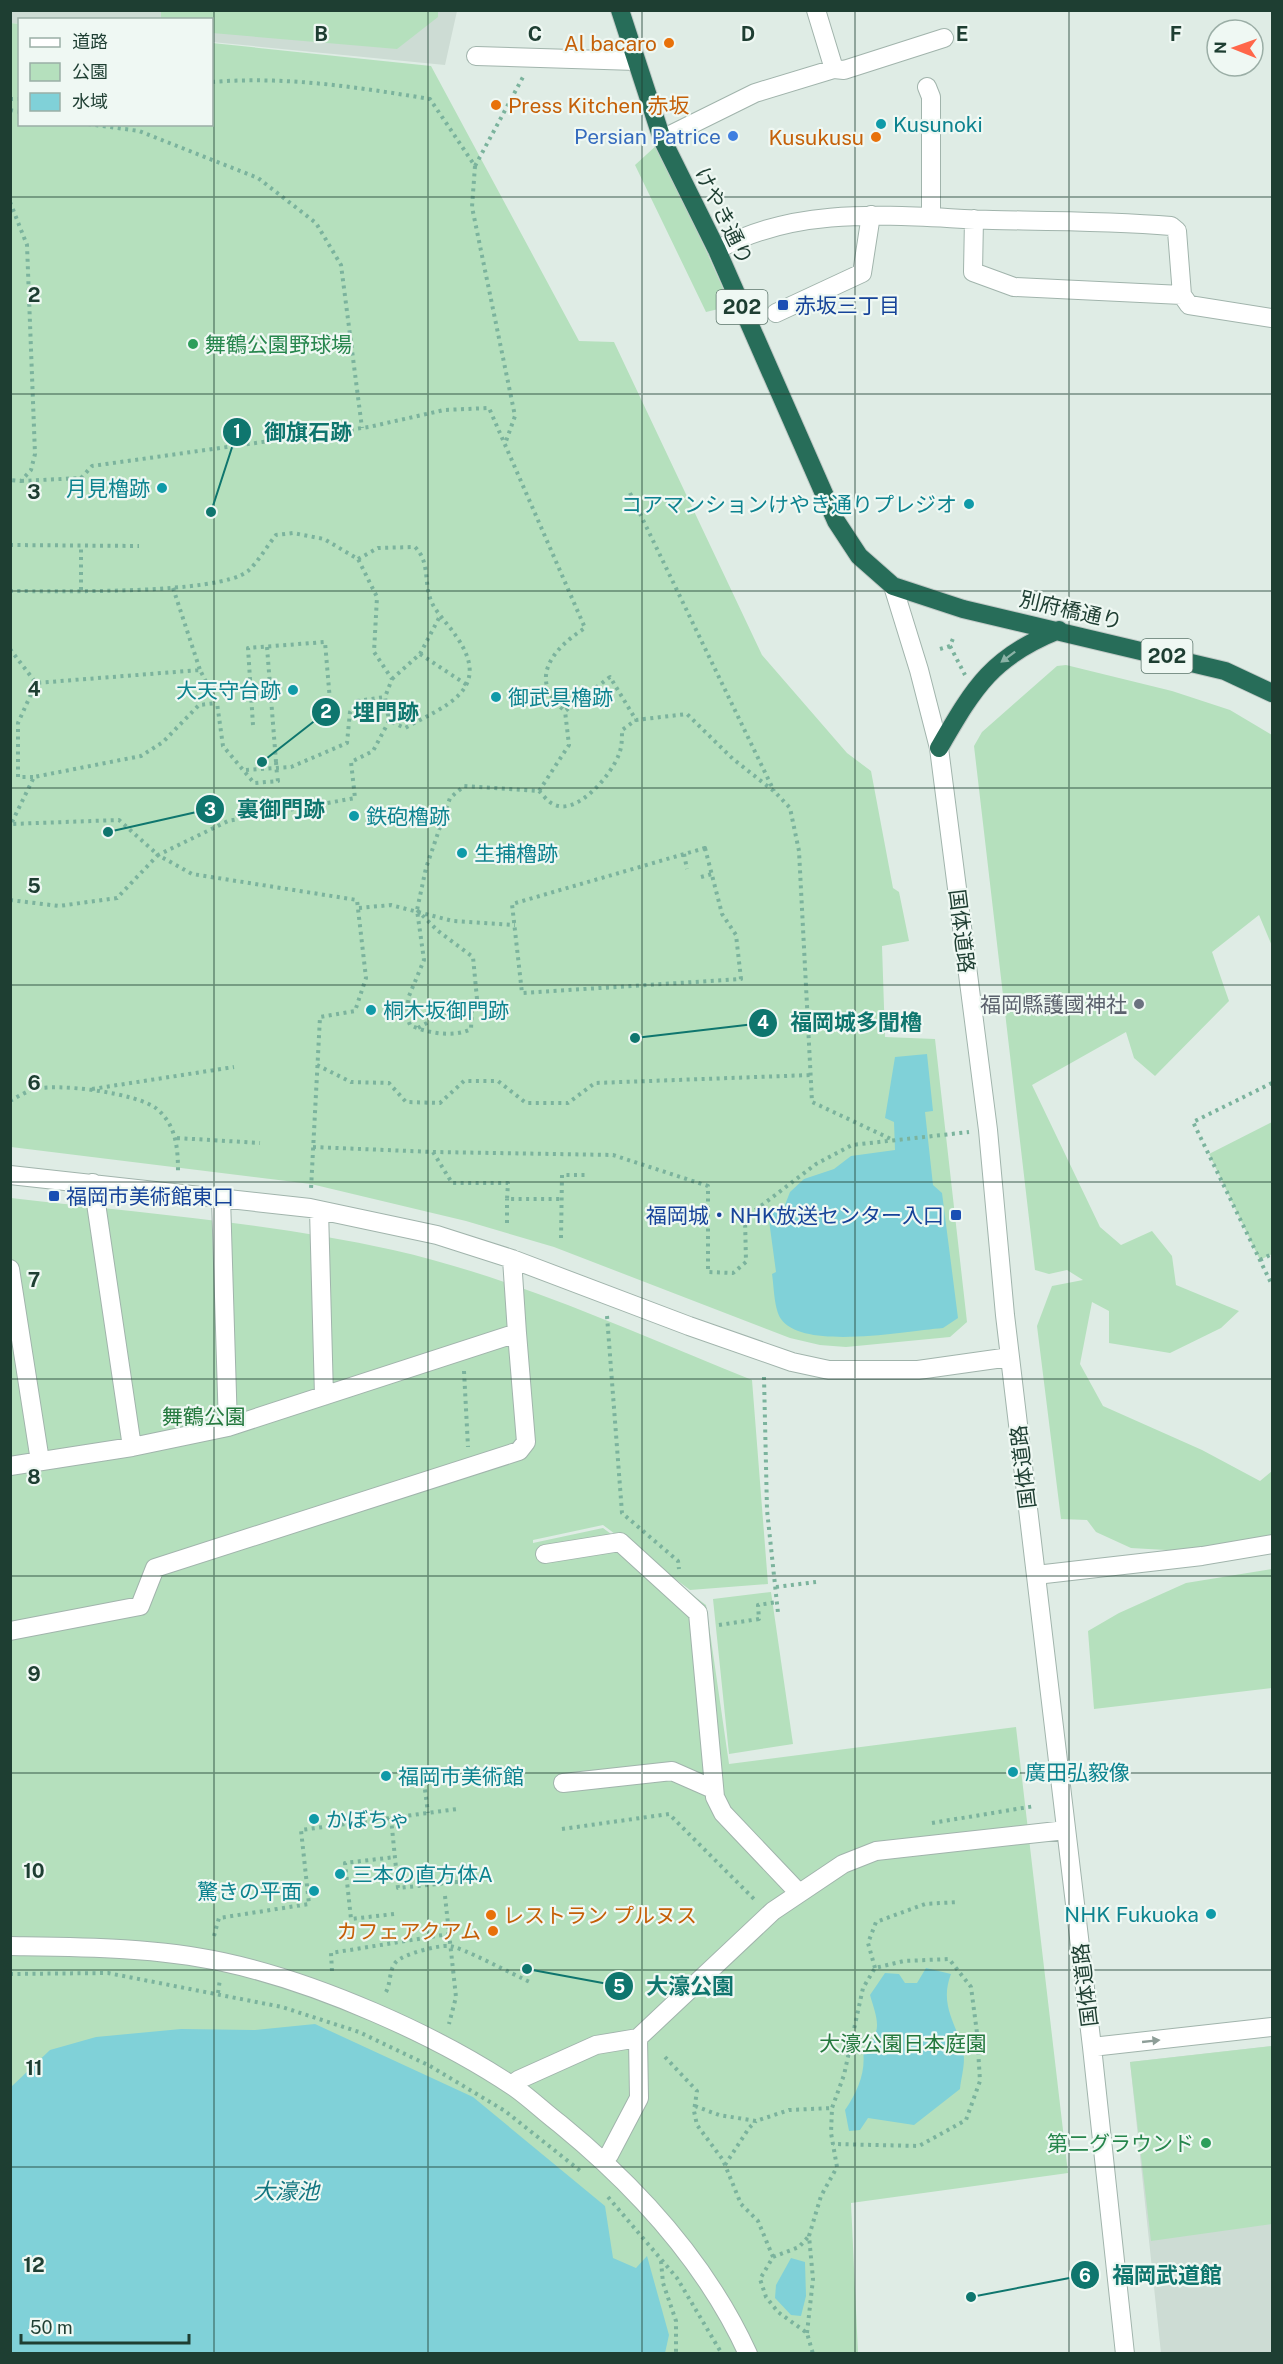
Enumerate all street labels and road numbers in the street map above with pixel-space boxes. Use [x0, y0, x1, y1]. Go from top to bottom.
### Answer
street label: けやき通り [690, 163, 758, 269]
road number: 202 [716, 290, 768, 324]
street label: 別府橋通り [1017, 586, 1125, 634]
road number: 202 [1142, 639, 1192, 673]
street label: 国体道路 [944, 888, 980, 974]
street label: 国体道路 [1005, 1424, 1041, 1510]
street label: 国体道路 [1067, 1942, 1103, 2028]

